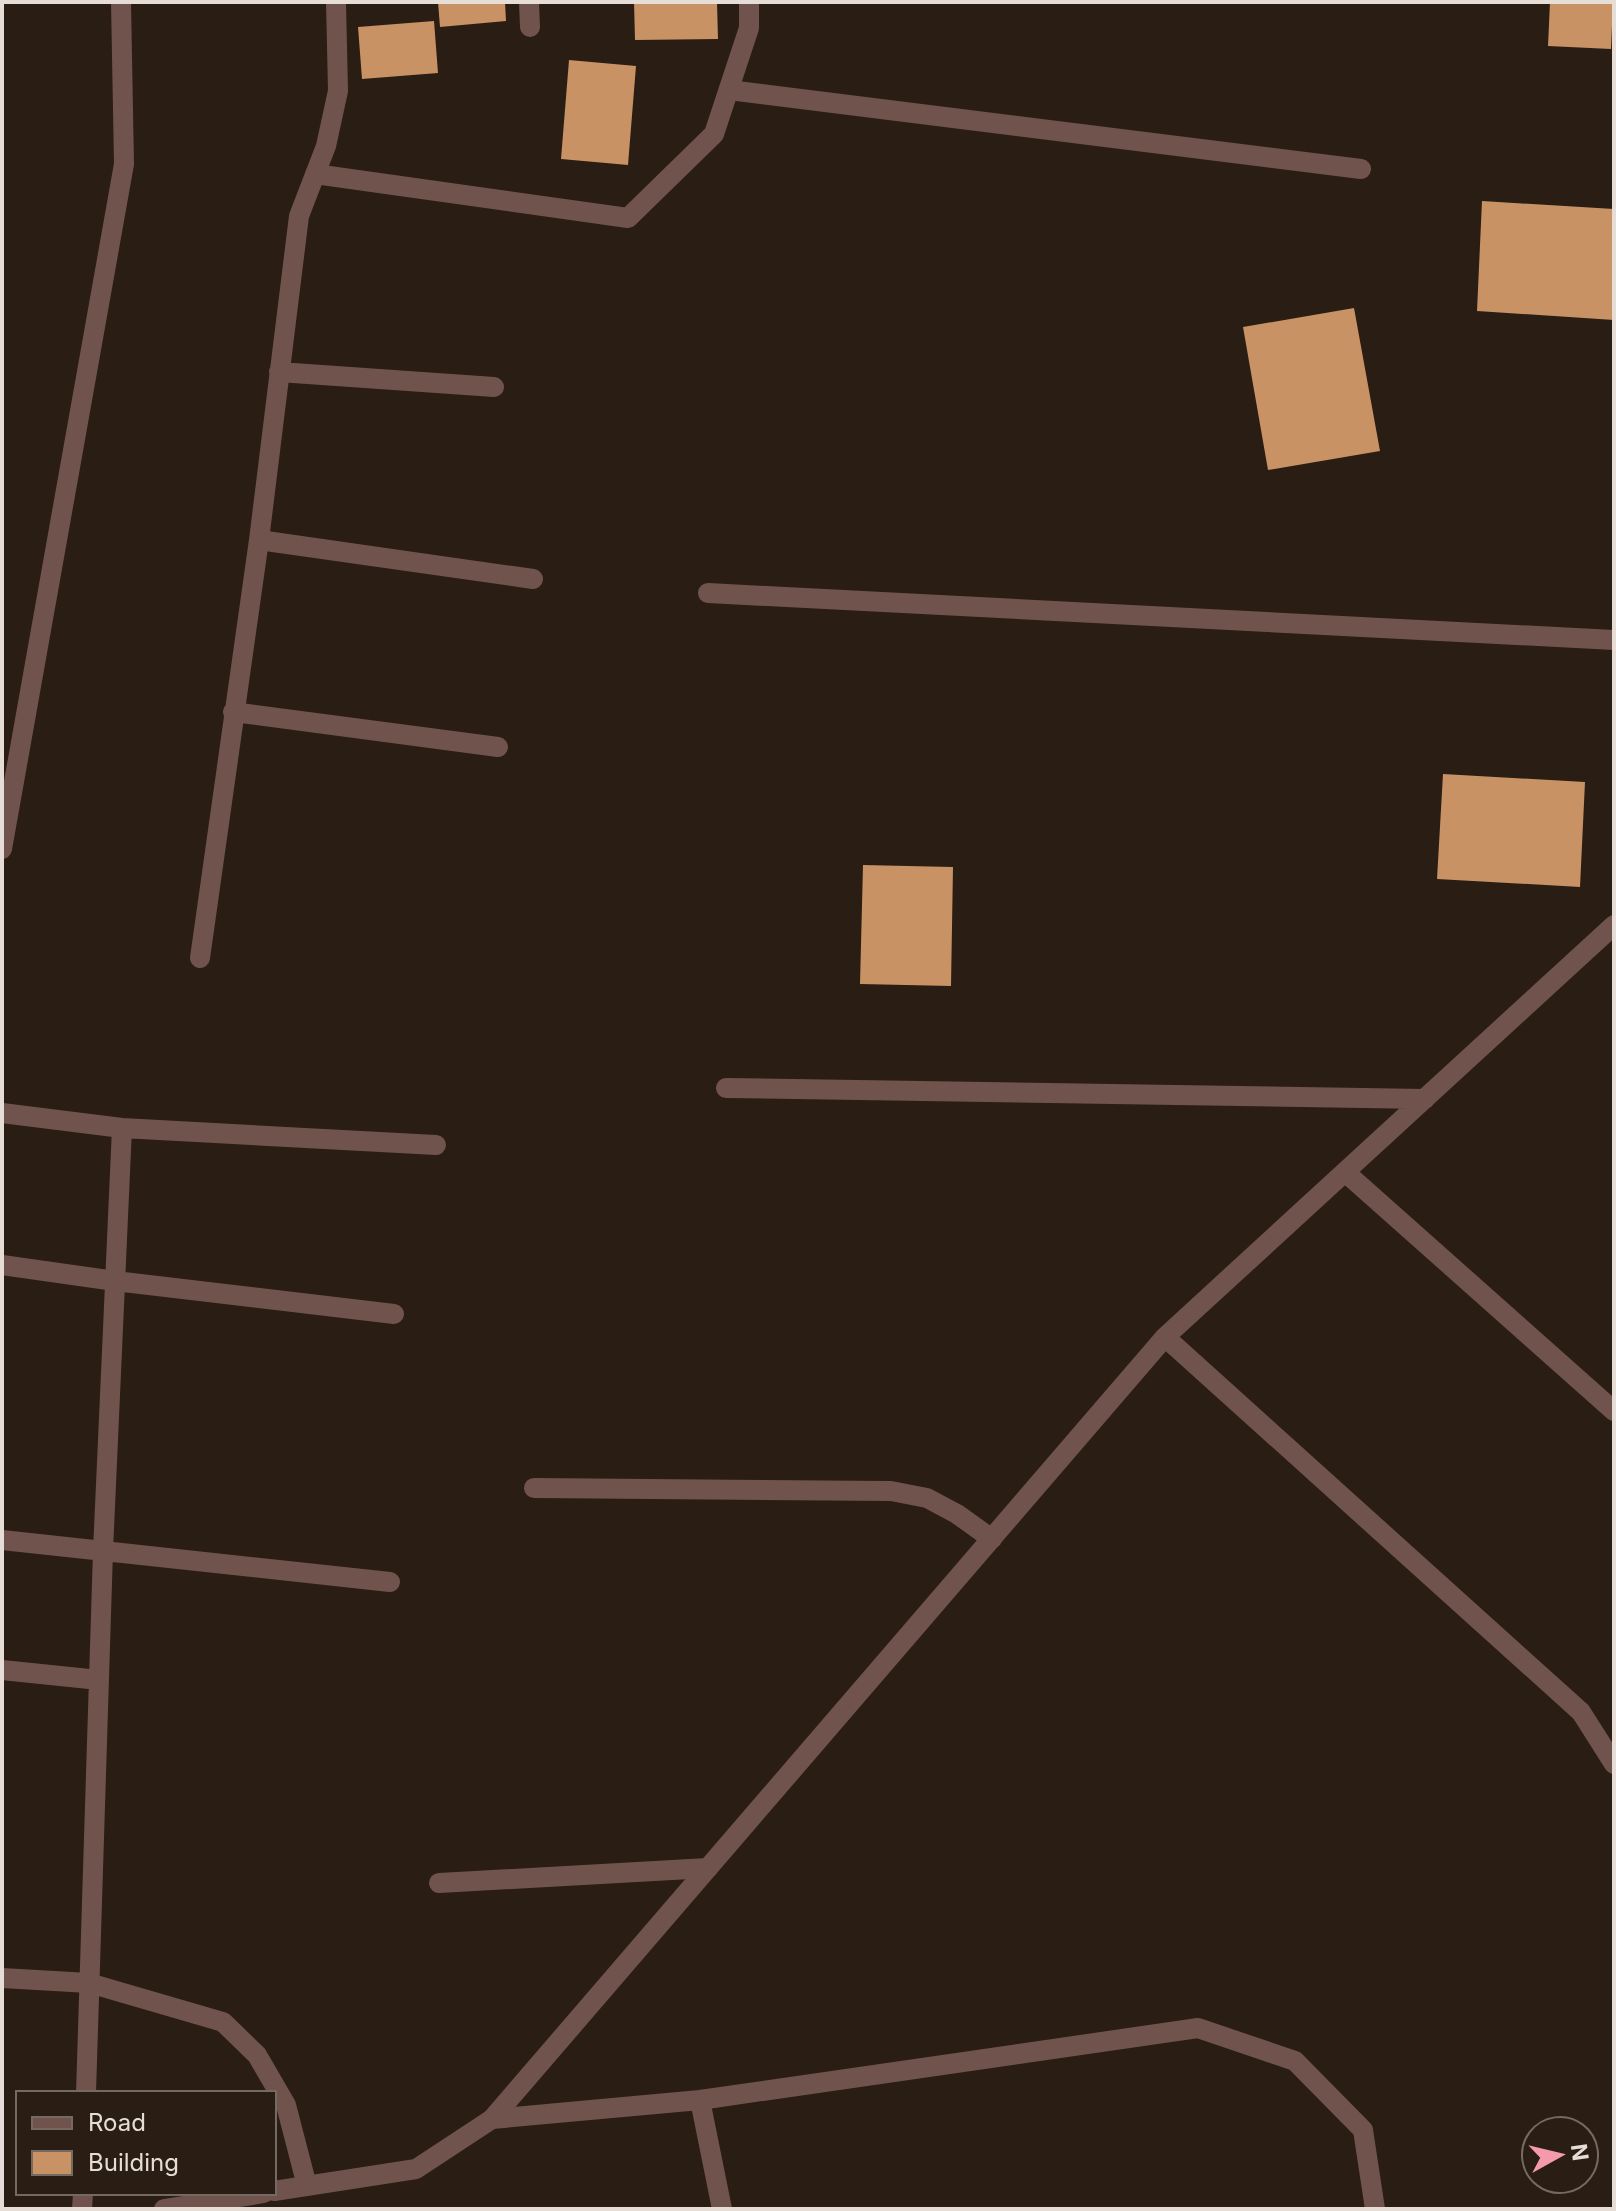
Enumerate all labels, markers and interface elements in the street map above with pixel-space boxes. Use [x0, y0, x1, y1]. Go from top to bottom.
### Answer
legend [16, 2091, 276, 2195]
text: Road [88, 2108, 146, 2137]
north arrow [1520, 2115, 1600, 2195]
text: N [1566, 2142, 1594, 2162]
text: Building [88, 2148, 179, 2177]

